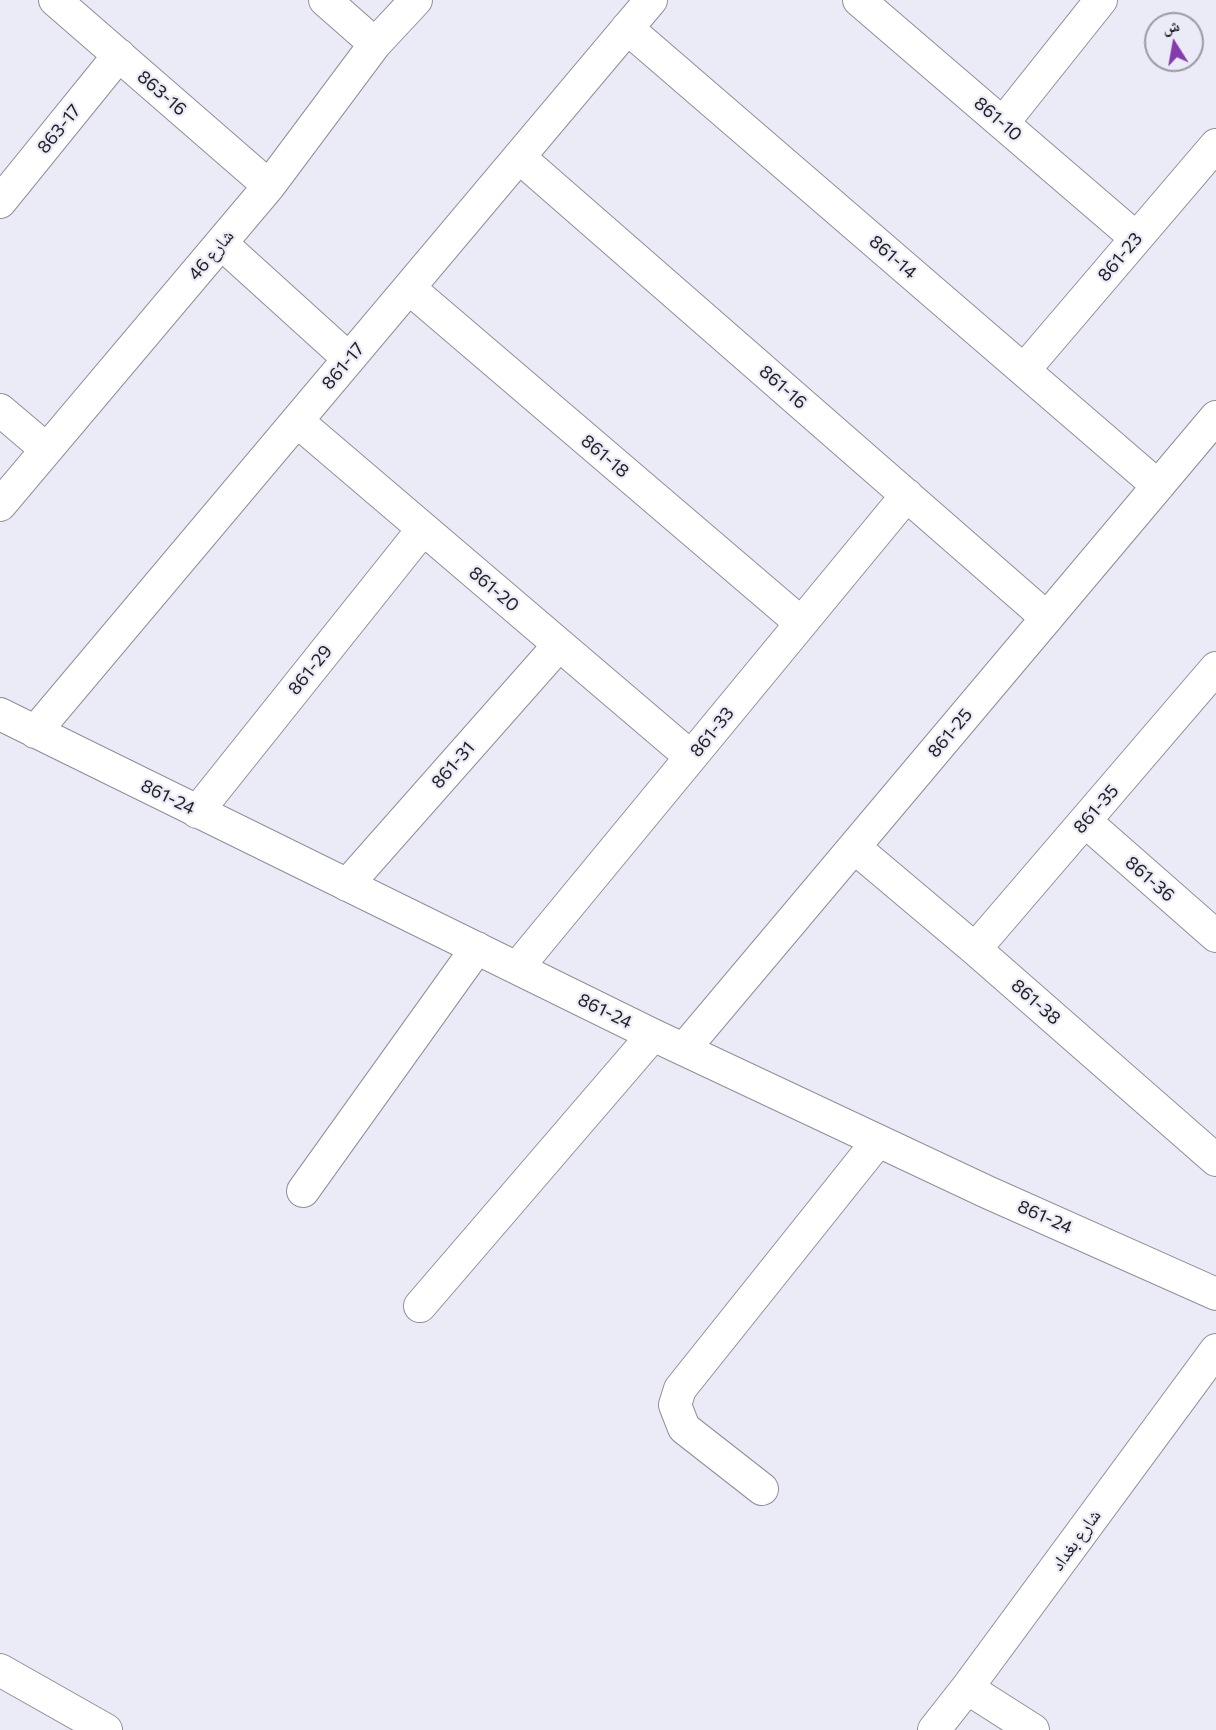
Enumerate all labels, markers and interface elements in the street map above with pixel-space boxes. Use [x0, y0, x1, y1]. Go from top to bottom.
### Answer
north arrow [1144, 12, 1204, 72]
text: ش [1161, 15, 1181, 37]
street label: 863-16 [133, 66, 191, 120]
street label: 861-10 [970, 92, 1026, 146]
street label: 863-17 [33, 100, 85, 158]
street label: شارع 46 [184, 225, 238, 285]
street label: 861-23 [1093, 228, 1147, 286]
street label: 861-14 [865, 231, 921, 283]
street label: 861-17 [317, 338, 369, 394]
street label: 861-16 [755, 361, 811, 413]
street label: 861-18 [577, 430, 633, 482]
street label: 861-20 [465, 562, 523, 616]
street label: 861-29 [283, 641, 337, 699]
street label: 861-33 [685, 703, 739, 761]
street label: 861-25 [923, 704, 977, 762]
street label: 861-31 [427, 737, 479, 793]
street label: 861-24 [137, 775, 199, 819]
street label: 861-35 [1069, 780, 1123, 838]
street label: 861-36 [1121, 852, 1179, 906]
street label: 861-38 [1007, 975, 1065, 1029]
street label: 861-24 [574, 989, 636, 1033]
street label: 861-24 [1014, 1195, 1076, 1239]
street label: شارع بغداد [1047, 1505, 1105, 1575]

